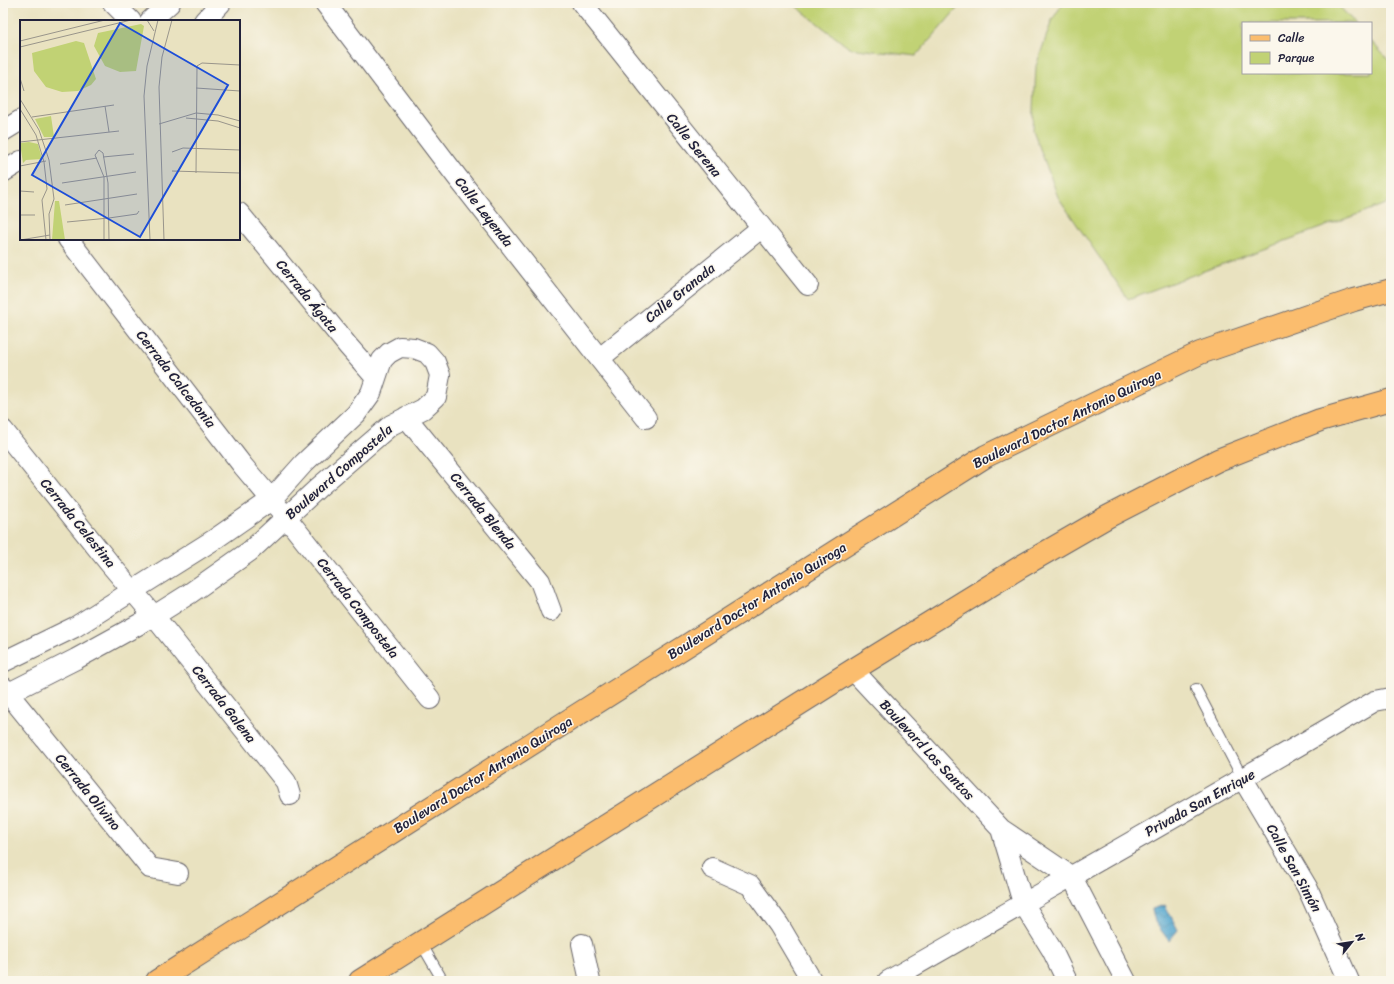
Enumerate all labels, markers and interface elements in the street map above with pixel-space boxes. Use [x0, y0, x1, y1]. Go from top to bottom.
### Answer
inset map [20, 20, 240, 240]
legend [1242, 22, 1372, 74]
text: Calle [1278, 27, 1305, 49]
text: Parque [1278, 47, 1315, 69]
street label: Calle Serena [660, 107, 729, 184]
street label: Calle Leyenda [448, 171, 520, 254]
street label: Cerrada Ágata [269, 254, 345, 339]
street label: Calle Granada [639, 256, 722, 329]
street label: Cerrada Calcedonia [129, 324, 223, 434]
street label: Boulevard Doctor Antonio Quiroga [968, 362, 1166, 476]
street label: Boulevard Compostela [279, 417, 399, 526]
street label: Cerrada Blenda [444, 466, 523, 556]
street label: Cerrada Celestina [34, 472, 122, 574]
street label: Boulevard Doctor Antonio Quiroga [662, 535, 852, 667]
street label: Cerrada Compostela [310, 552, 406, 664]
street label: Cerrada Galena [185, 659, 263, 749]
street label: Boulevard Los Santos [873, 693, 981, 807]
street label: Boulevard Doctor Antonio Quiroga [388, 709, 578, 841]
street label: Cerrada Olivino [49, 747, 127, 837]
street label: Privada San Enrique [1140, 762, 1260, 844]
street label: Calle San Simón [1259, 819, 1329, 917]
north arrow [1332, 922, 1372, 962]
text: N [1350, 928, 1371, 946]

